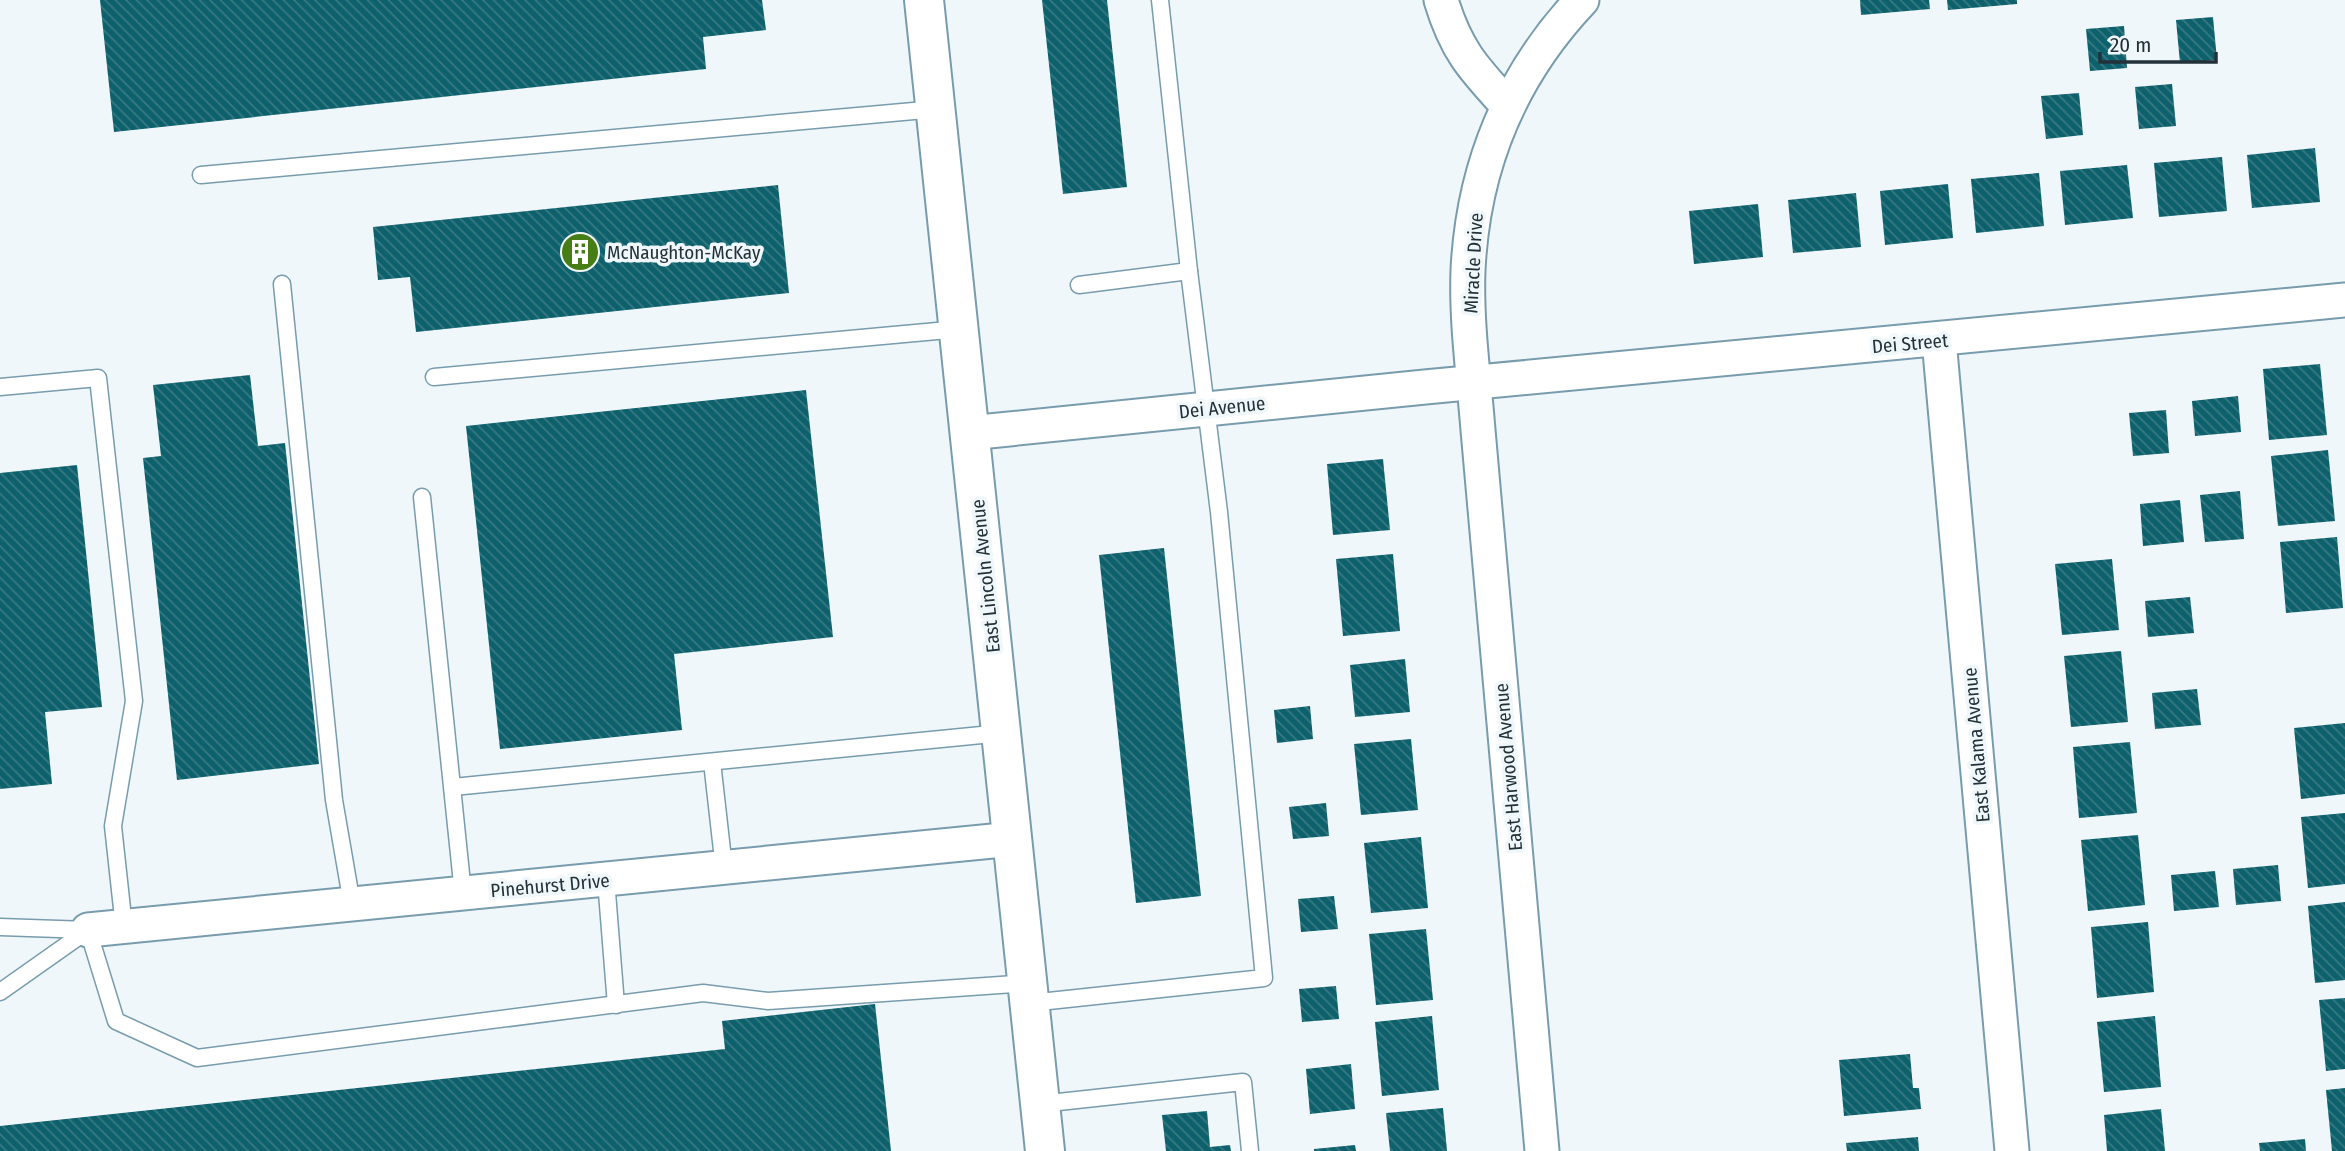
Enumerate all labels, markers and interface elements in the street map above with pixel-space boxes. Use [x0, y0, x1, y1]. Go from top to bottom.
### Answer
scale bar [2100, 21, 2216, 65]
text: 20 m [2110, 32, 2151, 58]
street label: Miracle Drive [1459, 212, 1488, 314]
building icon: McNaughton-McKay [559, 231, 601, 273]
place label: McNaughton-McKay [607, 241, 761, 264]
street label: Dei Street [1871, 329, 1950, 358]
street label: Dei Avenue [1178, 392, 1266, 423]
street label: East Lincoln Avenue [966, 498, 1005, 654]
street label: East Kalama Avenue [1958, 667, 1995, 823]
street label: East Harwood Avenue [1490, 682, 1527, 852]
street label: Pinehurst Drive [490, 869, 611, 902]

